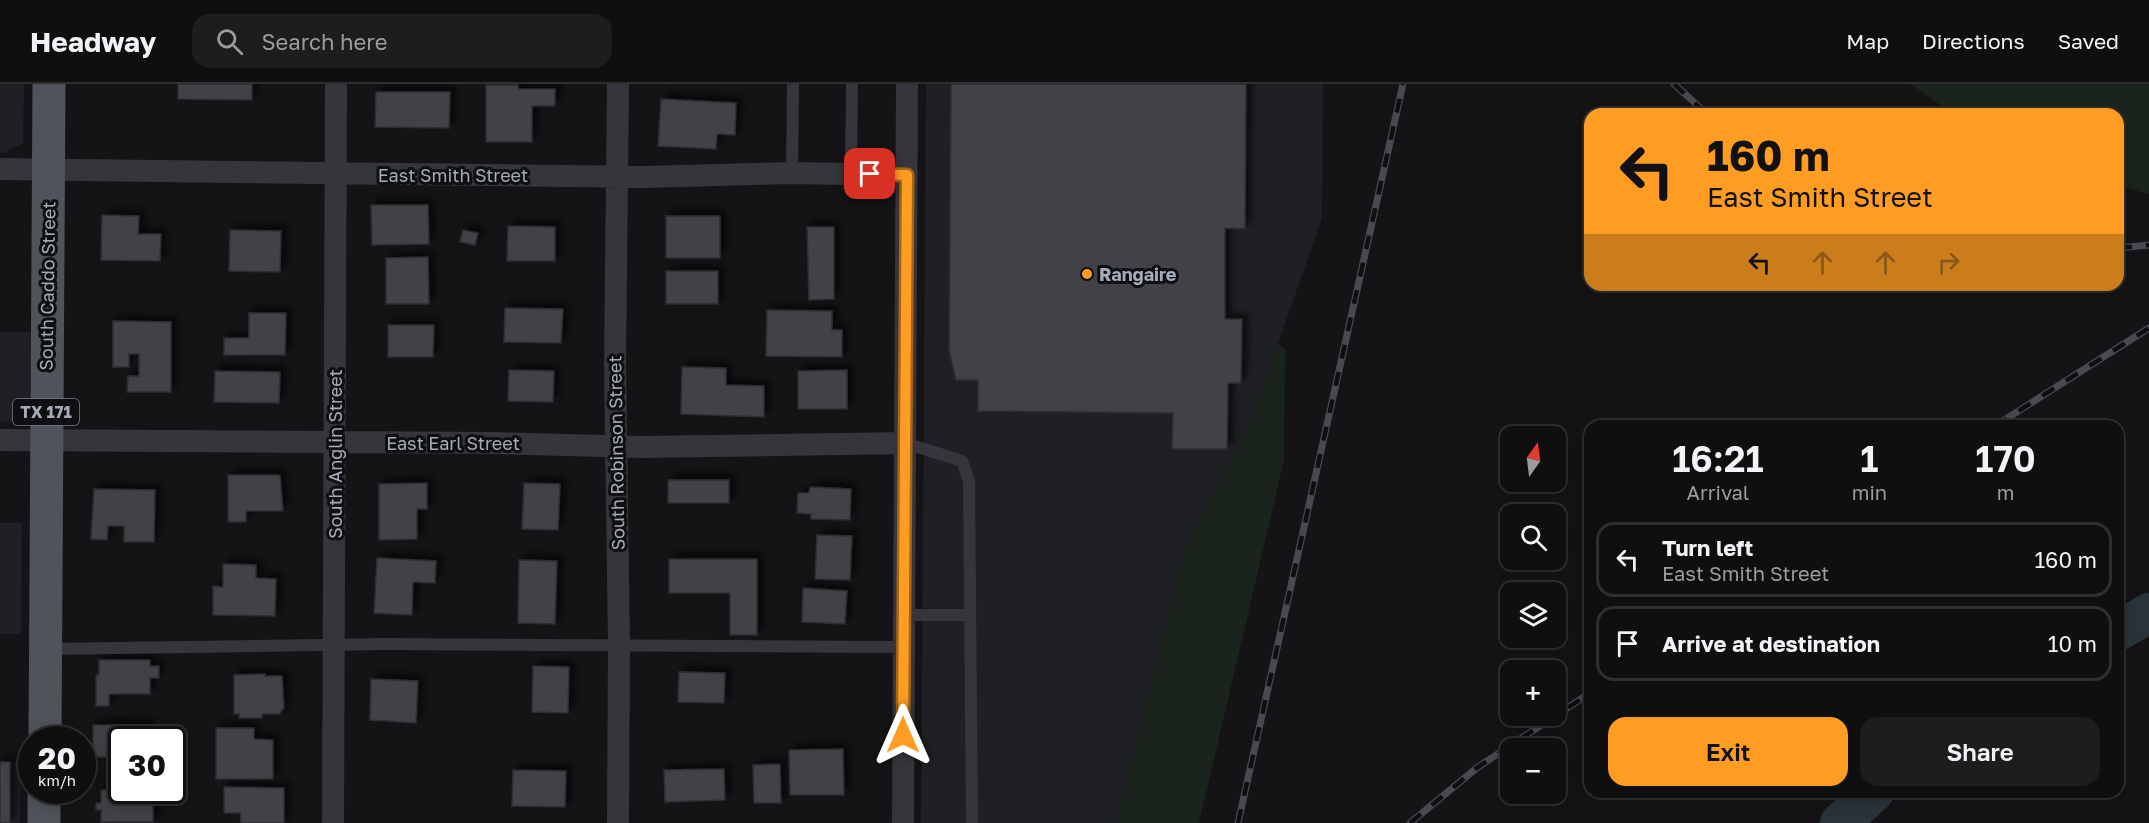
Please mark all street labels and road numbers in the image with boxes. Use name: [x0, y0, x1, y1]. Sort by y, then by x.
street label: East Smith Street: [378, 164, 528, 186]
street label: South Caddo Street: [35, 201, 59, 371]
street label: South Robinson Street: [603, 355, 629, 551]
street label: South Anglin Street: [324, 369, 346, 539]
road number: TX 171: [13, 399, 79, 425]
street label: East Earl Street: [386, 432, 520, 454]

